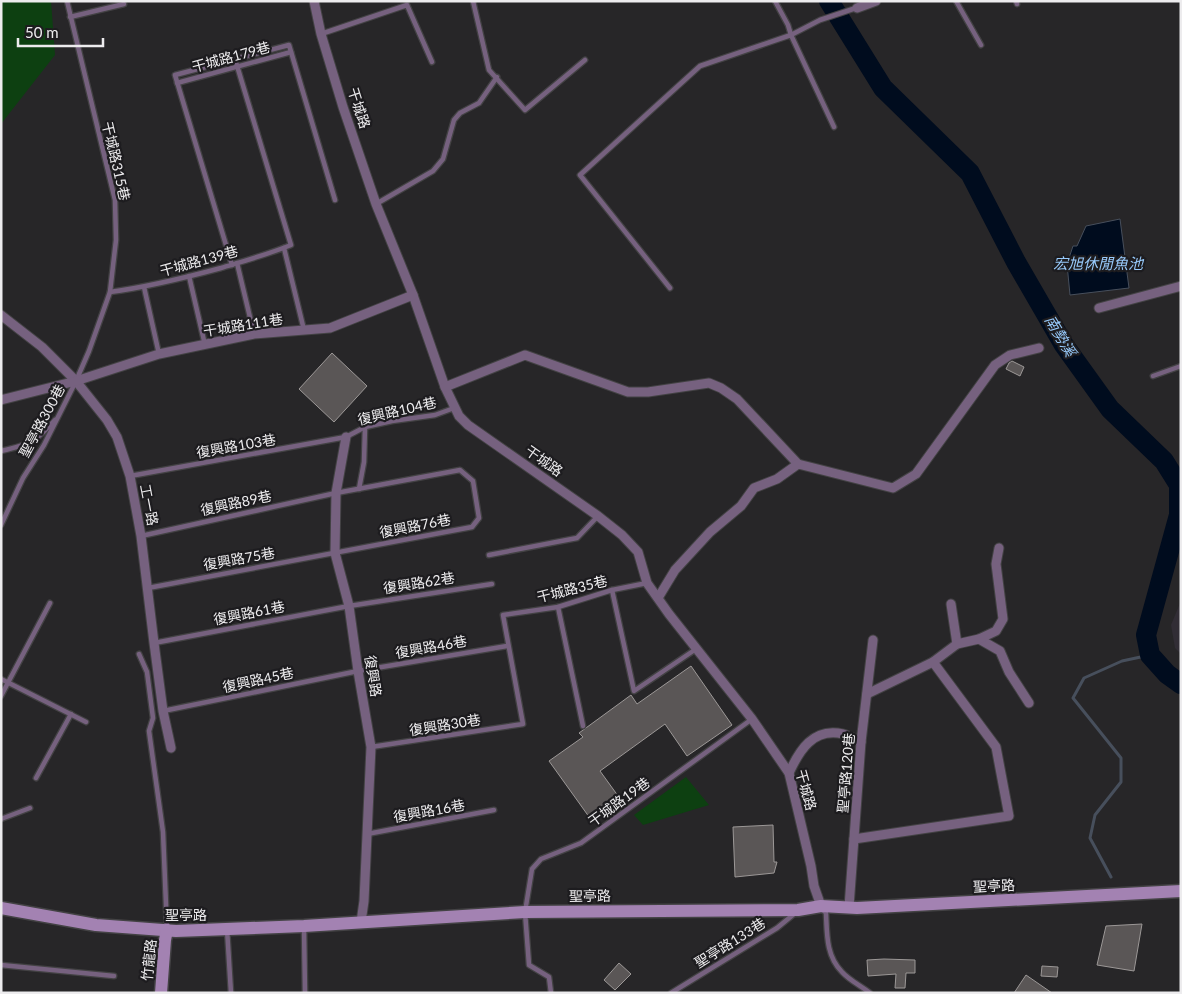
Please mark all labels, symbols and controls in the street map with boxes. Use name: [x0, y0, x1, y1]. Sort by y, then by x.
scale bar: [18, 15, 102, 47]
text: 50 m: [25, 23, 59, 41]
street label: 干城路179巷: [190, 38, 272, 75]
street label: 干城路: [345, 85, 374, 130]
street label: 干城路315巷: [99, 120, 134, 202]
street label: 干城路139巷: [158, 242, 240, 279]
water label: 宏旭休閒魚池: [1053, 254, 1145, 272]
street label: 干城路111巷: [202, 310, 284, 339]
water label: 南勢溪: [1042, 312, 1081, 361]
street label: 聖亭路300巷: [15, 381, 68, 460]
street label: 復興路104巷: [356, 393, 438, 428]
street label: 復興路103巷: [195, 430, 277, 461]
street label: 干城路: [522, 442, 566, 480]
street label: 工一路: [137, 483, 162, 527]
street label: 復興路89巷: [199, 487, 273, 518]
street label: 復興路76巷: [378, 510, 452, 541]
street label: 復興路75巷: [202, 544, 276, 573]
street label: 復興路62巷: [382, 568, 456, 597]
street label: 干城路35巷: [535, 572, 609, 606]
street label: 復興路61巷: [212, 597, 286, 628]
street label: 復興路46巷: [394, 632, 468, 661]
street label: 復興路: [362, 654, 385, 698]
street label: 復興路45巷: [221, 664, 295, 695]
street label: 復興路30巷: [408, 710, 482, 739]
street label: 聖亭路120巷: [834, 732, 857, 814]
street label: 干城路: [793, 767, 820, 812]
street label: 干城路19巷: [584, 773, 653, 830]
street label: 復興路16巷: [392, 796, 466, 825]
street label: 聖亭路: [973, 876, 1015, 895]
street label: 聖亭路: [569, 887, 611, 904]
street label: 聖亭路: [165, 906, 207, 923]
street label: 聖亭路133巷: [691, 914, 768, 971]
street label: 竹龍路: [138, 938, 159, 982]

